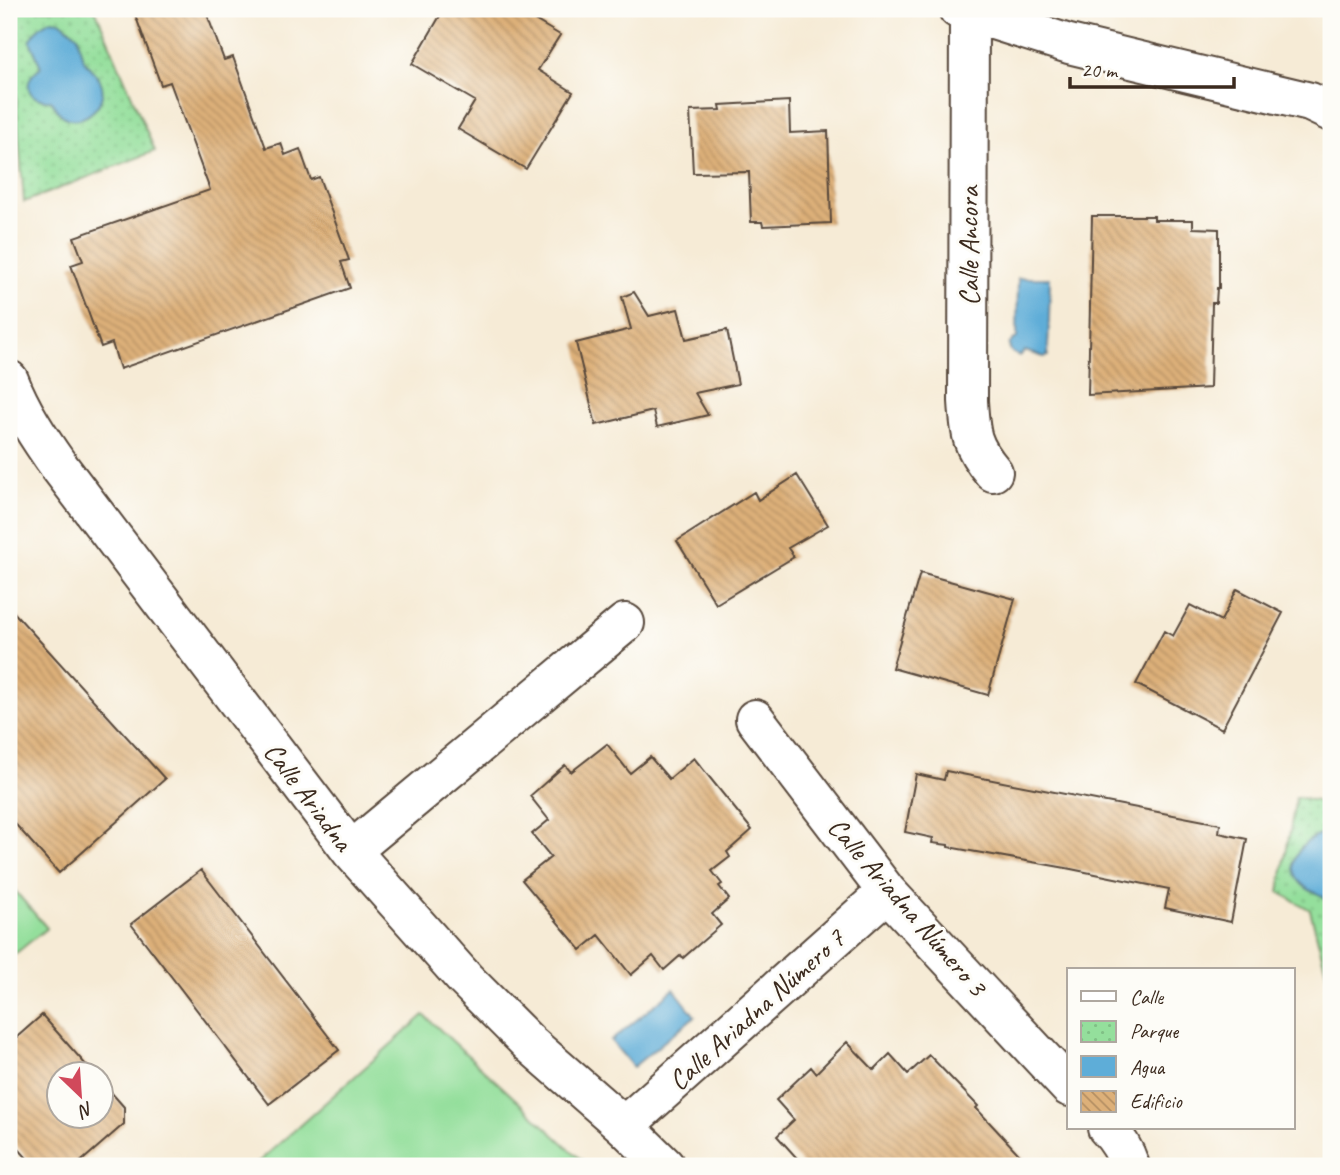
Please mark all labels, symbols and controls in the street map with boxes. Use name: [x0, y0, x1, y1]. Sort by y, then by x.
scale bar: [1070, 46, 1235, 90]
text: 20 m: [1081, 57, 1119, 83]
street label: Calle Ancora: [951, 184, 986, 306]
street label: Calle Ariadna: [256, 735, 362, 859]
street label: Calle Ariadna Número 3: [821, 810, 996, 1005]
street label: Calle Ariadna Número 7: [661, 920, 853, 1098]
legend: [1067, 968, 1294, 1130]
text: Calle: [1130, 984, 1164, 1010]
text: Parque: [1130, 1018, 1179, 1044]
text: Agua: [1130, 1054, 1166, 1080]
north arrow: [46, 1060, 116, 1130]
text: Edificio: [1130, 1088, 1183, 1114]
text: N: [73, 1096, 97, 1124]

